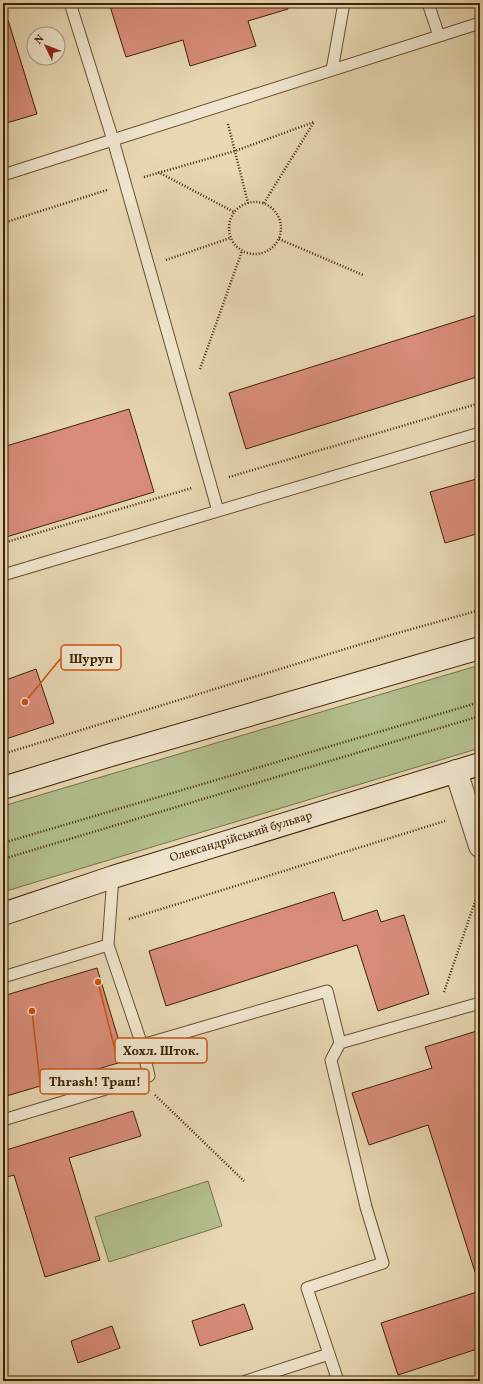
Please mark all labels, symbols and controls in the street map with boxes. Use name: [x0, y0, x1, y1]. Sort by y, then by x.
north arrow: [26, 26, 66, 66]
text: N: [32, 32, 48, 48]
callout: Шуруп: [61, 645, 121, 670]
text: Шуруп: [69, 651, 113, 669]
street label: Олександрійський бульвар: [168, 808, 314, 866]
callout: Хохл. Шток.: [115, 1038, 207, 1063]
text: Хохл. Шток.: [123, 1043, 199, 1061]
callout: Thrash! Траш!: [40, 1069, 149, 1094]
text: Thrash! Траш!: [49, 1074, 141, 1092]

